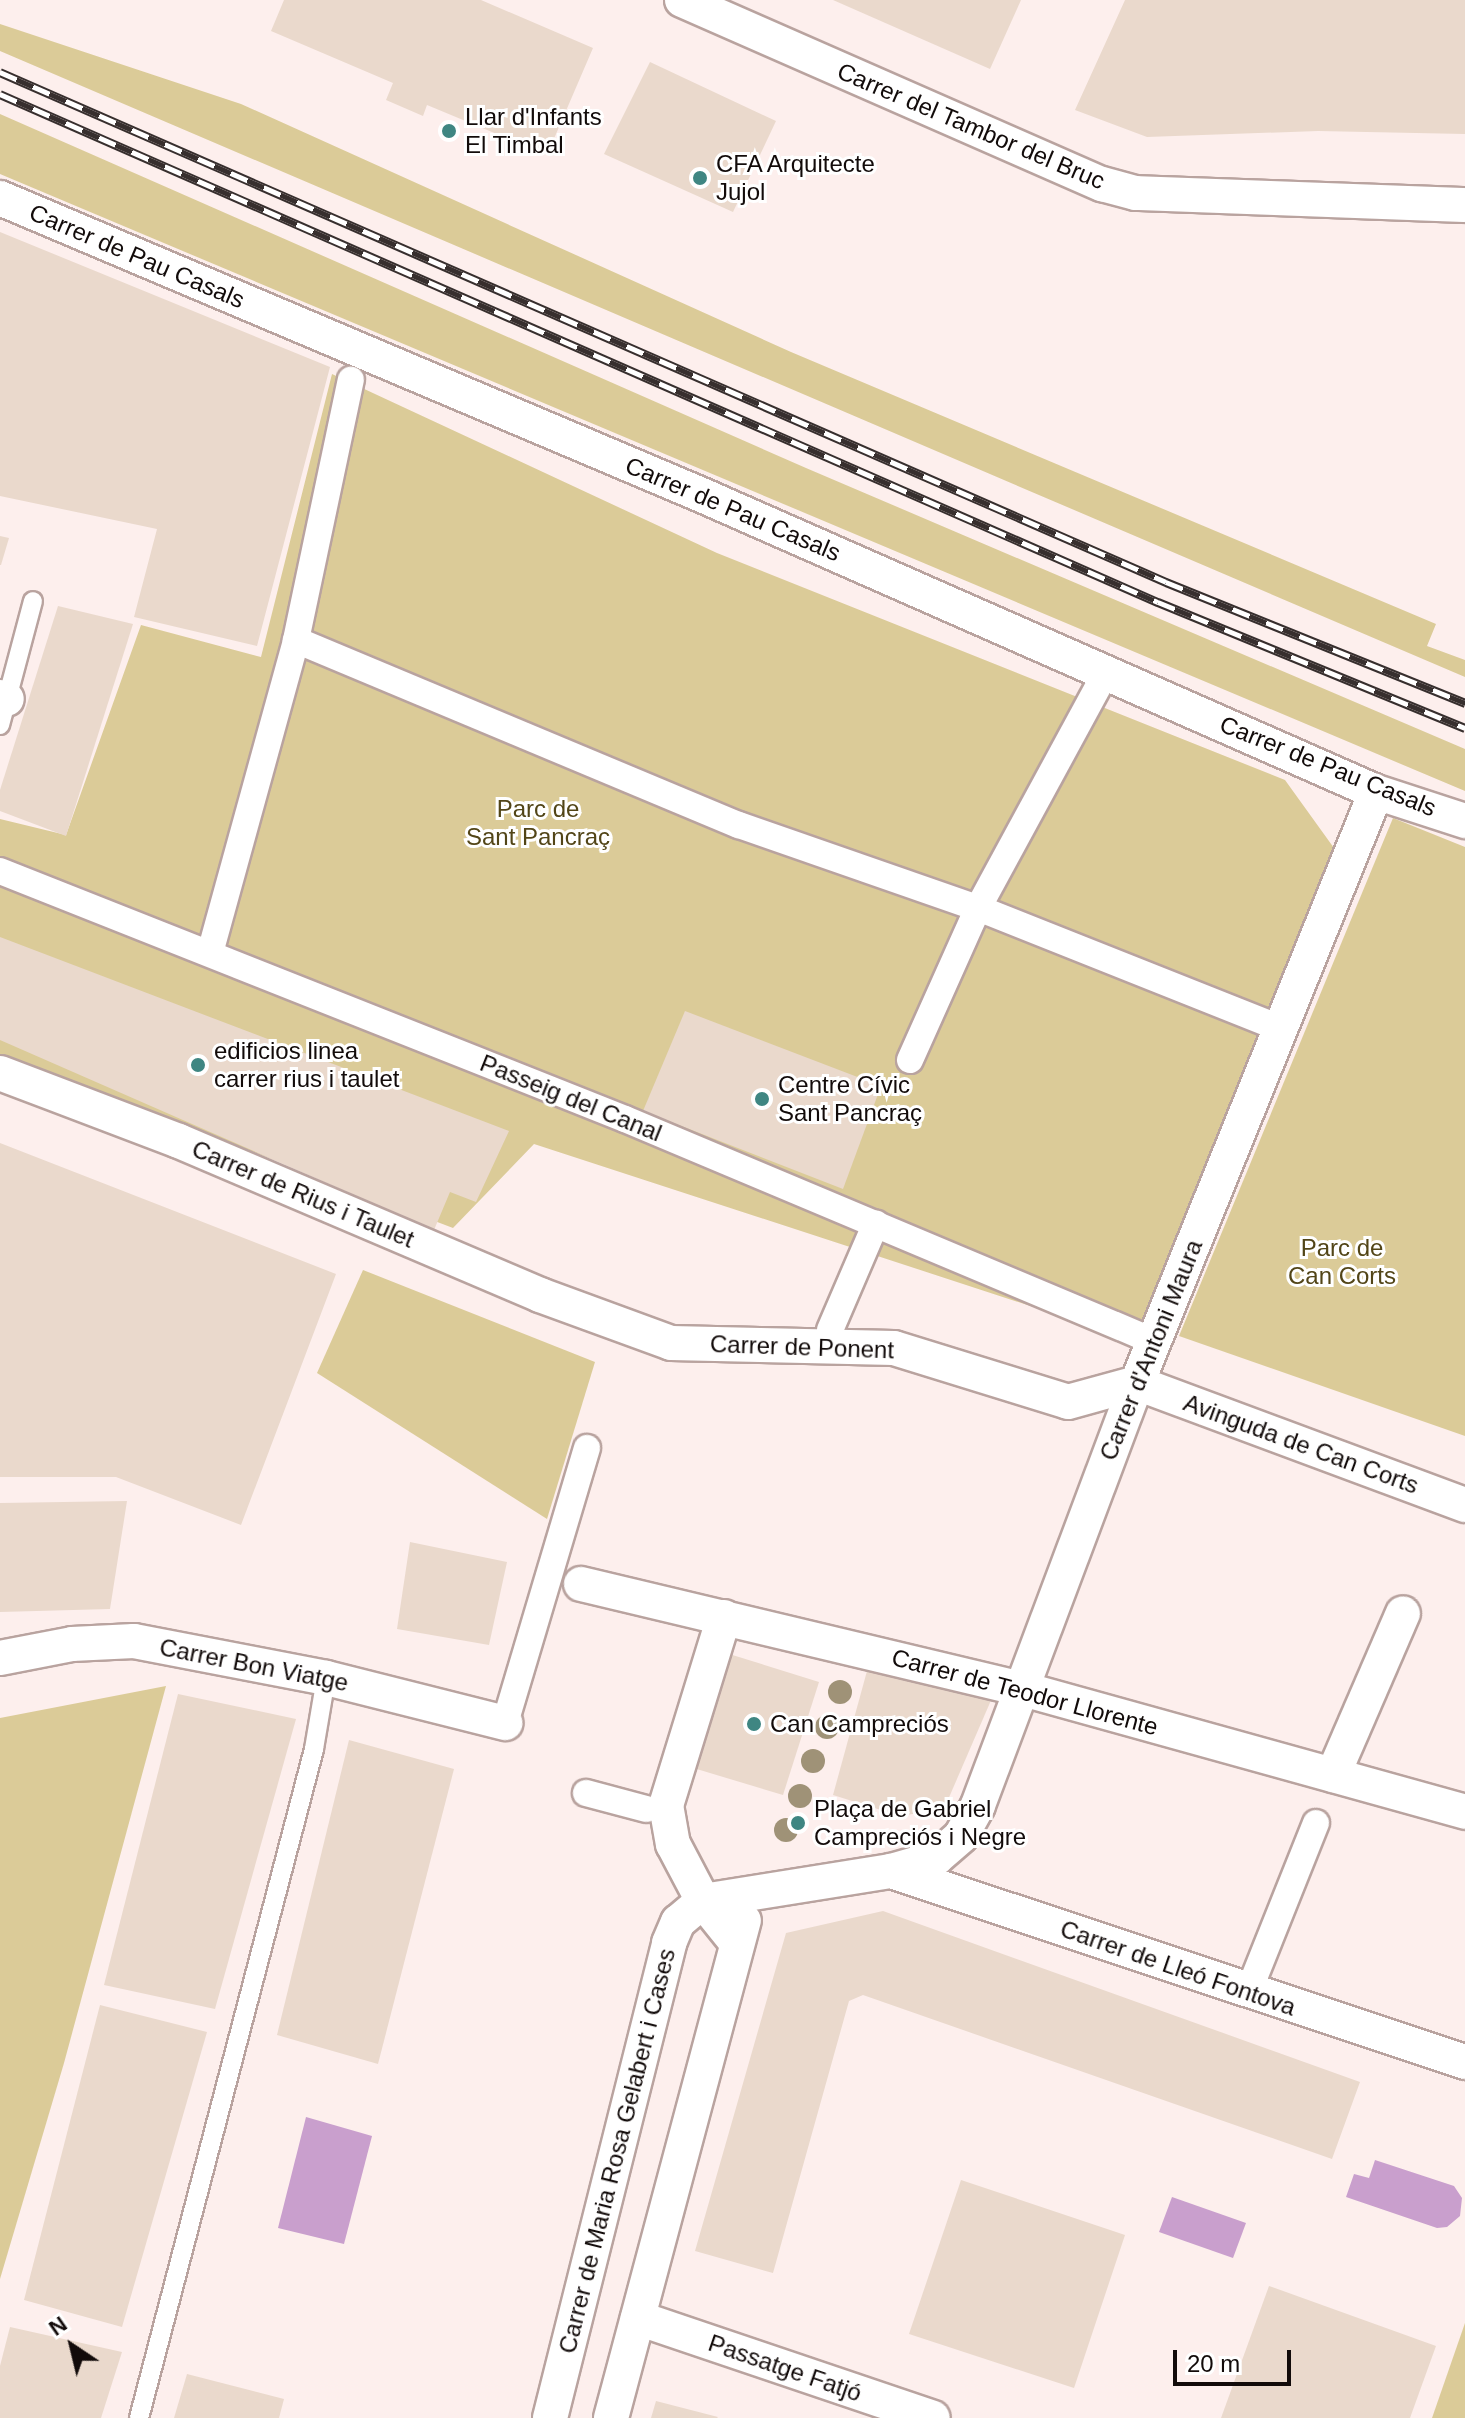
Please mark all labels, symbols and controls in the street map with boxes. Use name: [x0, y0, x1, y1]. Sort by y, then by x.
street label: Carrer del Tambor del Bruc: [833, 56, 1109, 196]
place label: Llar d'Infants El Timbal: [465, 103, 602, 159]
marker: Llar d'Infants El Timbal: [440, 122, 458, 140]
place label: CFA Arquitecte Jujol: [716, 150, 877, 206]
marker: CFA Arquitecte Jujol: [691, 169, 709, 187]
street label: Carrer de Pau Casals: [25, 198, 249, 314]
street label: Carrer de Pau Casals: [621, 451, 845, 567]
street label: Carrer de Pau Casals: [1216, 709, 1440, 823]
park label: Parc de Sant Pancraç: [466, 795, 610, 851]
place label: edificios linea carrer rius i taulet: [214, 1037, 399, 1093]
street label: Passeig del Canal: [476, 1048, 666, 1148]
marker: edificios linea carrer rius i taulet: [189, 1056, 207, 1074]
place label: Centre Cívic Sant Pancraç: [778, 1071, 922, 1127]
marker: Centre Cívic Sant Pancraç: [753, 1090, 771, 1108]
street label: Carrer de Rius i Taulet: [187, 1134, 419, 1254]
park label: Parc de Can Corts: [1288, 1234, 1396, 1290]
street label: Carrer d'Antoni Maura: [1094, 1236, 1208, 1464]
street label: Carrer de Ponent: [710, 1329, 894, 1365]
street label: Avinguda de Can Corts: [1180, 1388, 1422, 1500]
street label: Carrer Bon Viatge: [157, 1633, 351, 1697]
street label: Carrer de Teodor Llorente: [889, 1643, 1161, 1741]
place label: Can Campreciós: [770, 1710, 949, 1738]
marker: Can Campreciós: [745, 1715, 763, 1733]
place label: Plaça de Gabriel Campreciós i Negre: [814, 1795, 1026, 1851]
marker: Plaça de Gabriel Campreciós i Negre: [789, 1814, 807, 1832]
street label: Carrer de Lleó Fontova: [1057, 1914, 1299, 2022]
street label: Carrer de Maria Rosa Gelabert i Cases: [553, 1946, 681, 2356]
north arrow: [32, 2306, 112, 2386]
text: N: [44, 2311, 72, 2341]
street label: Passatge Fatjó: [705, 2328, 865, 2408]
scale bar: [1177, 2334, 1295, 2384]
text: 20 m: [1187, 2350, 1240, 2377]

